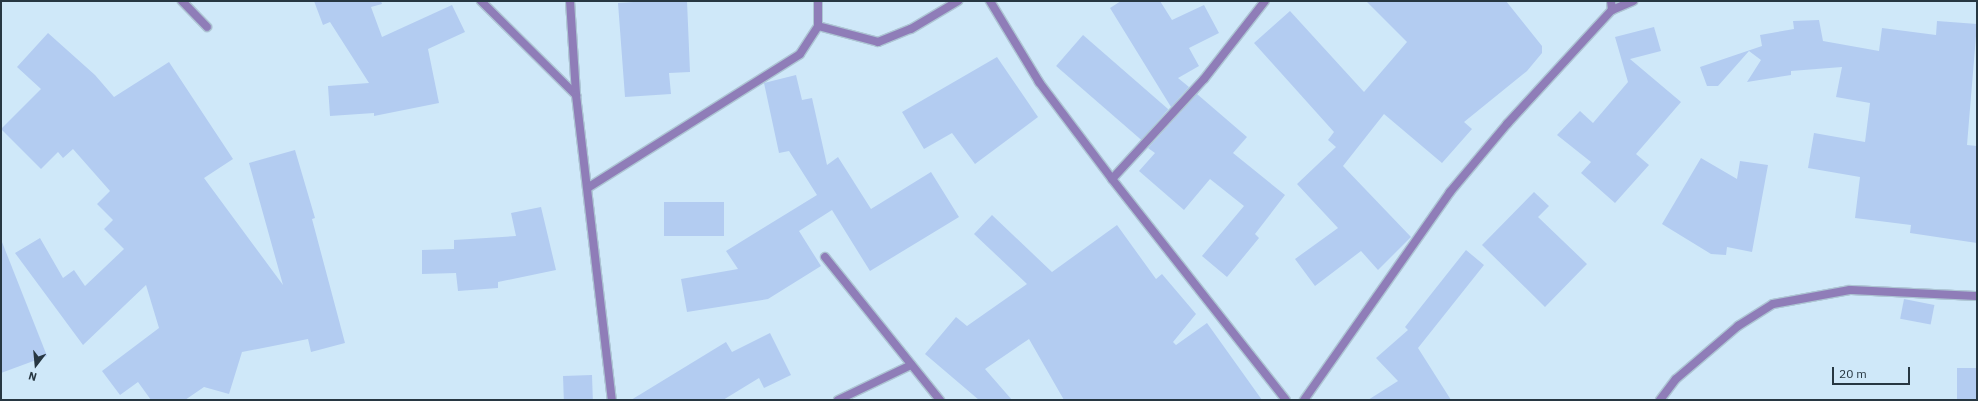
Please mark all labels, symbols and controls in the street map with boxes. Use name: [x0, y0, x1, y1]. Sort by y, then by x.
north arrow: [16, 345, 56, 385]
scale bar: [1834, 359, 1912, 385]
text: 20 m: [1839, 366, 1867, 381]
text: N: [27, 369, 38, 384]

